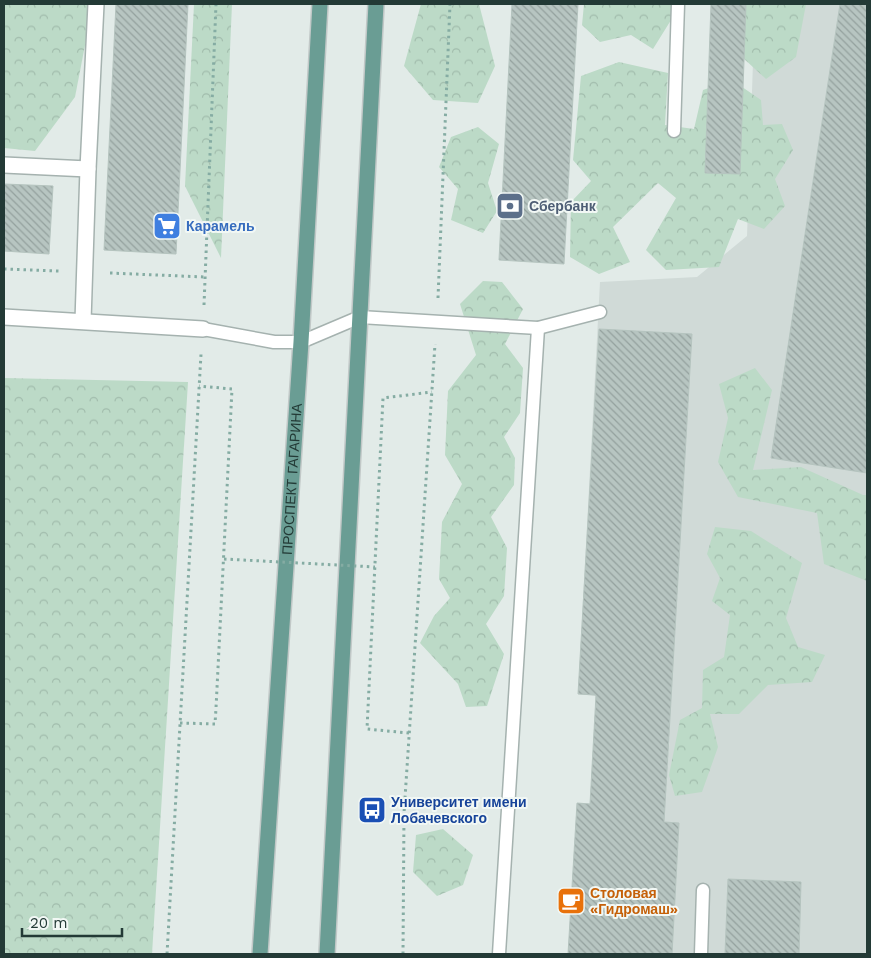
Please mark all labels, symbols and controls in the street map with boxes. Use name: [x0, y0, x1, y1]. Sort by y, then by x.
bank icon: Сбербанк: [495, 191, 525, 221]
place label: Сбербанк: [529, 198, 597, 214]
supermarket icon: Карамель: [152, 211, 182, 241]
place label: Карамель: [186, 218, 255, 234]
street label: ПРОСПЕКТ ГАГАРИНА: [279, 402, 305, 555]
place label: Университет имени Лобачевского: [391, 794, 527, 826]
bus stop icon: Университет имени Лобачевского: [357, 795, 387, 825]
place label: Столовая «Гидромаш»: [590, 885, 678, 917]
cafe icon: Столовая «Гидромаш»: [556, 886, 586, 916]
scale bar: [22, 906, 122, 938]
text: 20 m: [30, 914, 68, 932]

